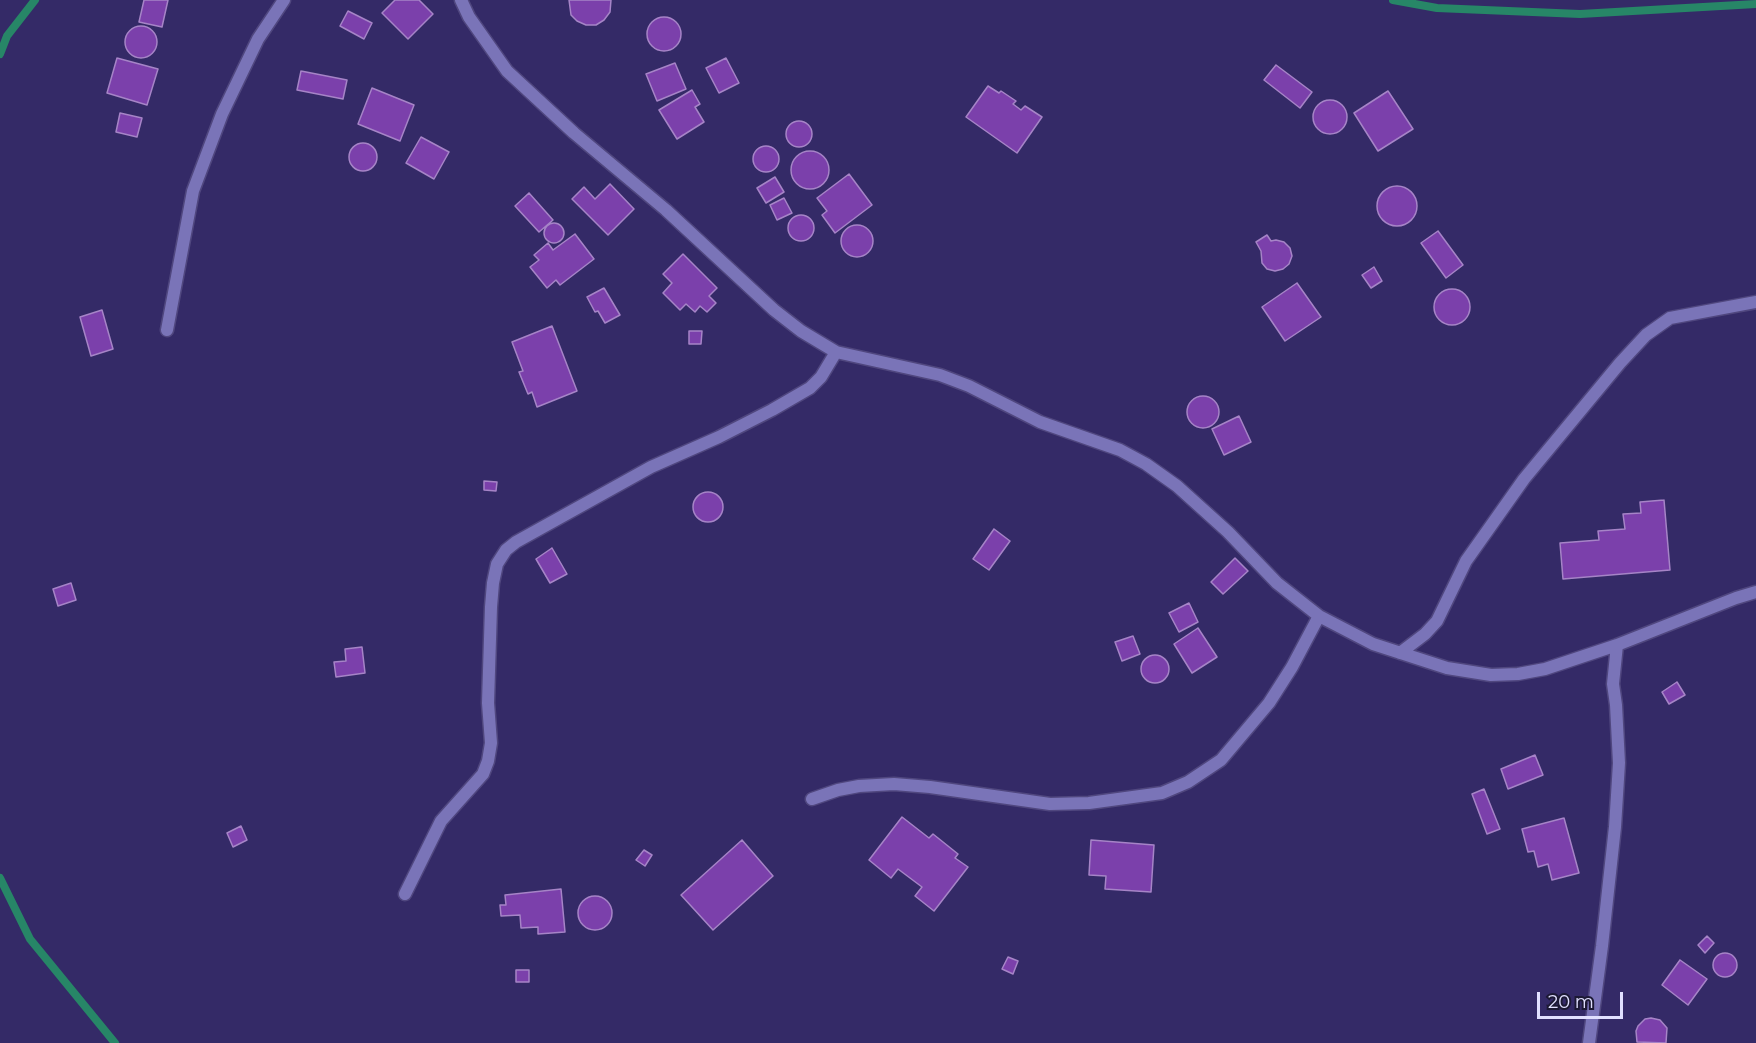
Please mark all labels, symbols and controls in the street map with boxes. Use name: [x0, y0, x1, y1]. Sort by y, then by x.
scale bar: [1540, 980, 1626, 1018]
text: 20 m: [1548, 991, 1594, 1013]

